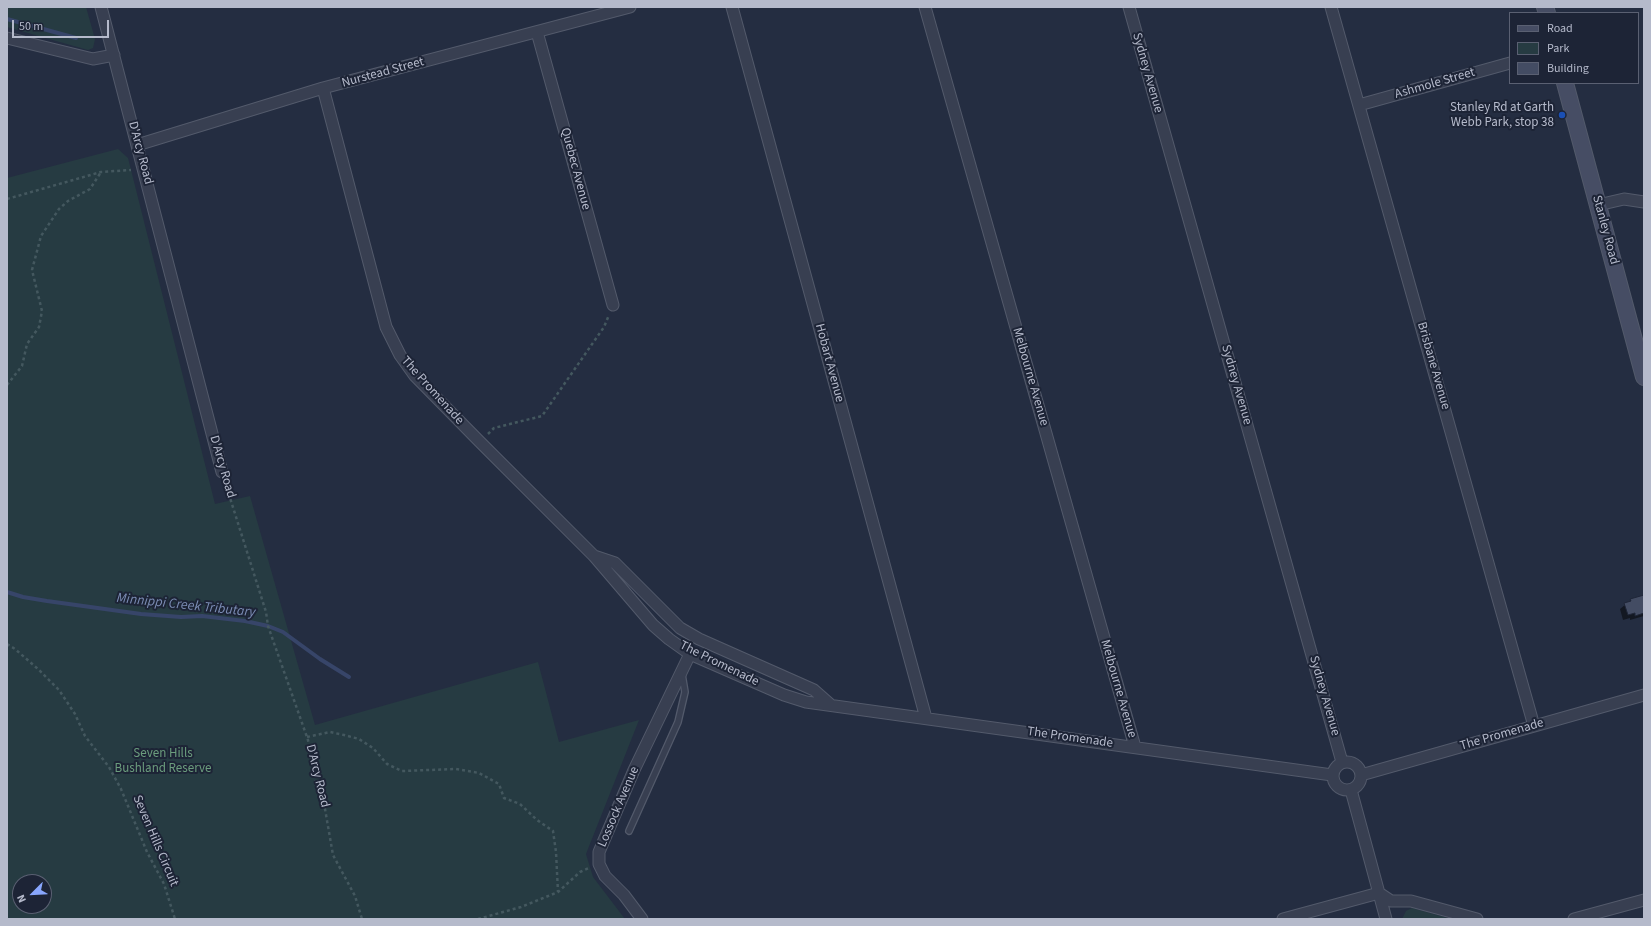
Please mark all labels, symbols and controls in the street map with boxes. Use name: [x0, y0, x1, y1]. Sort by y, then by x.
scale bar: [14, 12, 111, 38]
legend: [1509, 12, 1639, 84]
text: 50 m: [19, 18, 43, 35]
text: Road: [1547, 20, 1573, 37]
street label: Sydney Avenue: [1128, 31, 1166, 115]
text: Park: [1547, 40, 1569, 57]
street label: Nurstead Street: [340, 55, 426, 91]
text: Building: [1547, 60, 1589, 77]
street label: Ashmole Street: [1393, 65, 1477, 103]
place label: Stanley Rd at Garth Webb Park, stop 38: [1450, 100, 1554, 131]
marker: Stanley Rd at Garth Webb Park, stop 38: [1557, 110, 1567, 120]
street label: D'Arcy Road: [124, 120, 156, 186]
street label: Quebec Avenue: [557, 126, 593, 212]
street label: Stanley Road: [1588, 194, 1622, 266]
street label: Brisbane Avenue: [1413, 320, 1453, 412]
street label: Hobart Avenue: [811, 322, 847, 404]
street label: Melbourne Avenue: [1009, 326, 1051, 428]
street label: Sydney Avenue: [1217, 343, 1255, 427]
street label: The Promenade: [397, 354, 467, 428]
street label: D'Arcy Road: [206, 434, 238, 500]
water label: Minnippi Creek Tributary: [116, 590, 256, 622]
street label: The Promenade: [677, 638, 761, 690]
street label: Melbourne Avenue: [1097, 638, 1139, 740]
street label: Sydney Avenue: [1305, 654, 1343, 738]
street label: The Promenade: [1458, 716, 1546, 754]
street label: The Promenade: [1026, 724, 1114, 752]
street label: D'Arcy Road: [302, 743, 332, 809]
park label: Seven Hills Bushland Reserve: [115, 746, 211, 777]
street label: Lossock Avenue: [595, 764, 643, 850]
street label: Seven Hills Circuit: [129, 793, 181, 889]
north arrow: [12, 874, 52, 914]
text: N: [13, 892, 30, 905]

